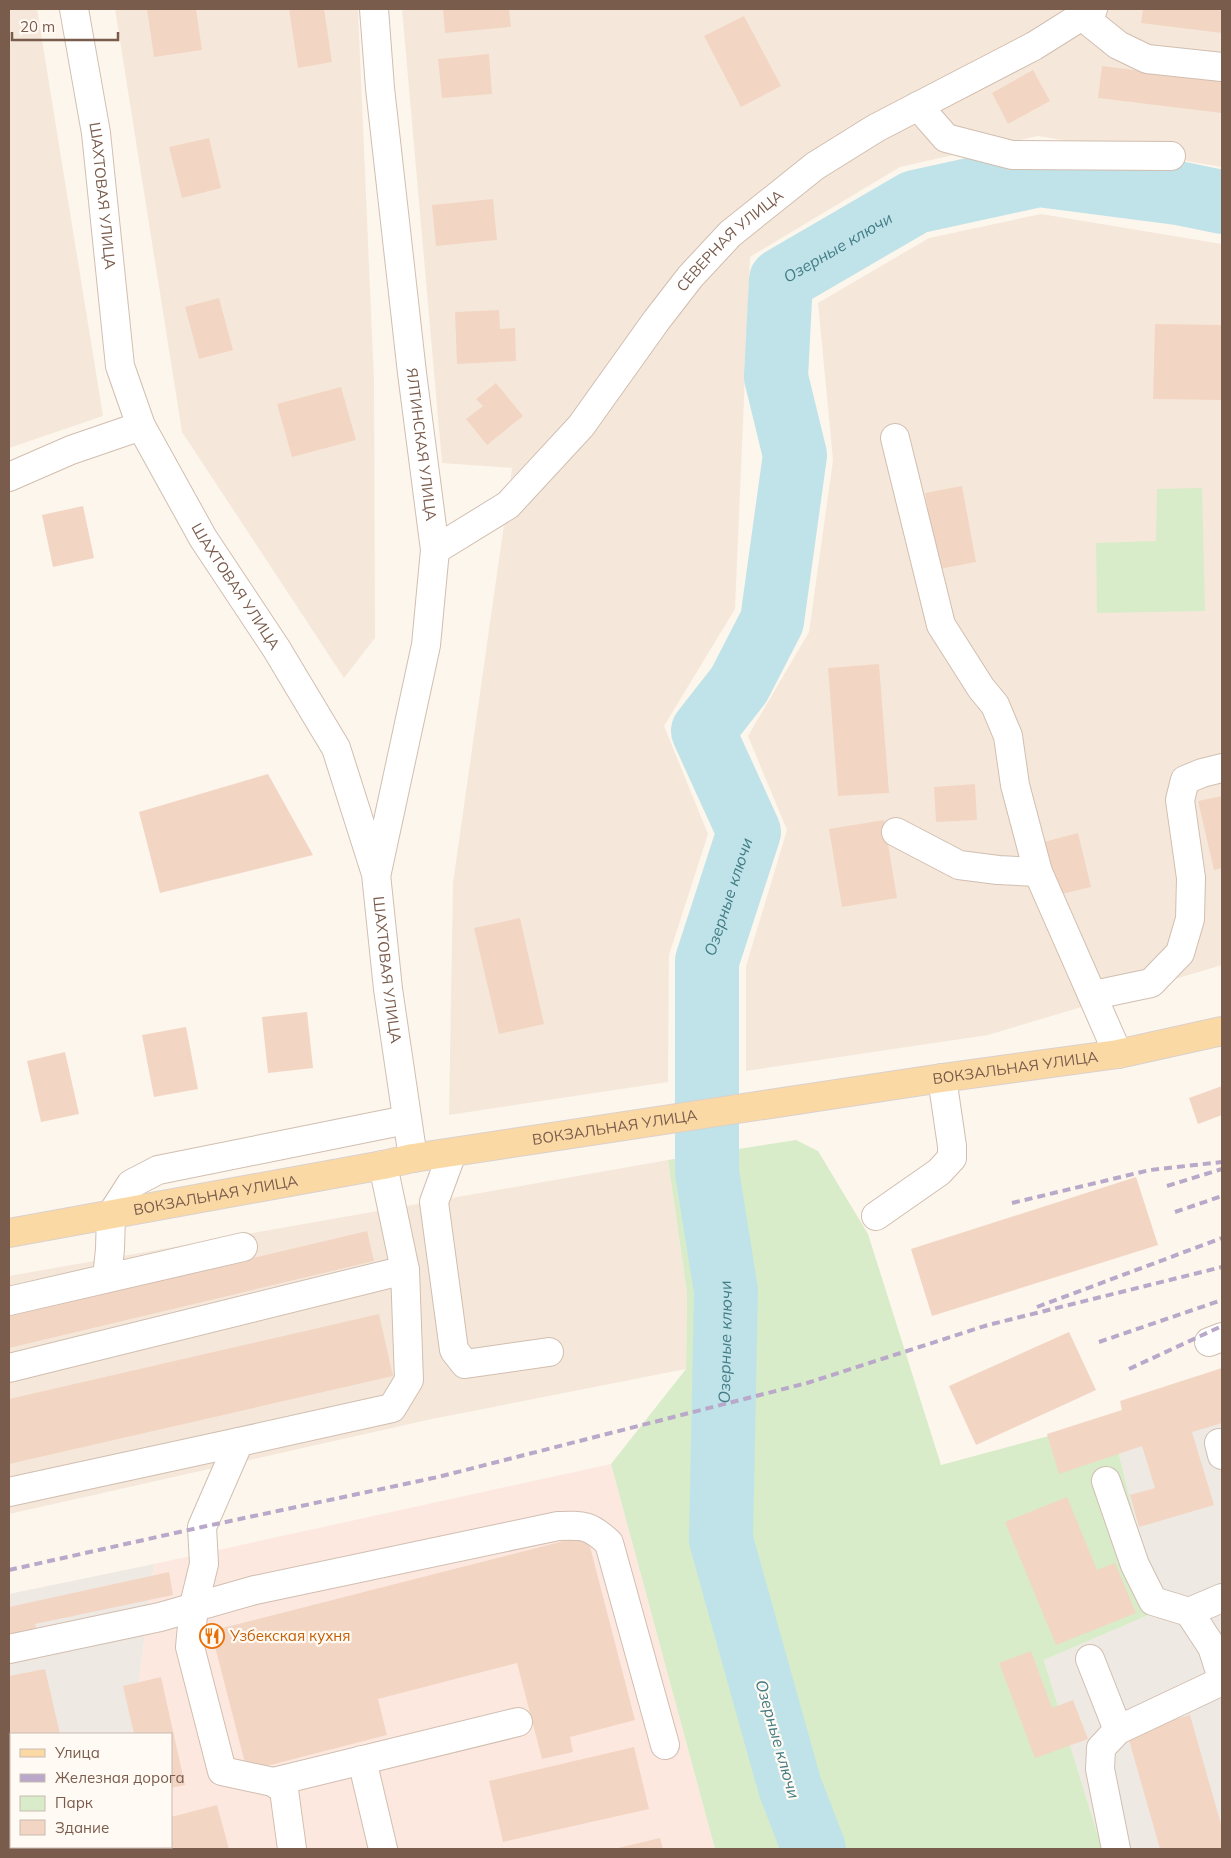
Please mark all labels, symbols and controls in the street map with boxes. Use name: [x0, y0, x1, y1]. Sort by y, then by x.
scale bar: [12, 10, 119, 42]
text: 20 m: [20, 17, 55, 36]
street label: ШАХТОВАЯ УЛИЦА: [85, 121, 120, 270]
street label: СЕВЕРНАЯ УЛИЦА: [672, 185, 787, 295]
water label: Озерные ключи: [779, 208, 896, 287]
street label: ЯЛТИНСКАЯ УЛИЦА: [402, 367, 441, 522]
street label: ШАХТОВАЯ УЛИЦА: [188, 519, 284, 653]
water label: Озерные ключи: [699, 835, 756, 958]
street label: ШАХТОВАЯ УЛИЦА: [369, 895, 406, 1044]
street label: ВОКЗАЛЬНАЯ УЛИЦА: [931, 1047, 1099, 1088]
street label: ВОКЗАЛЬНАЯ УЛИЦА: [531, 1105, 699, 1149]
street label: ВОКЗАЛЬНАЯ УЛИЦА: [132, 1171, 299, 1219]
water label: Озерные ключи: [714, 1279, 736, 1404]
restaurant icon: Узбекская кухня: [199, 1623, 225, 1649]
place label: Узбекская кухня: [229, 1626, 351, 1645]
water label: Озерные ключи: [751, 1677, 805, 1801]
legend: [10, 1733, 172, 1848]
text: Улица: [54, 1743, 100, 1762]
text: Железная дорога: [55, 1768, 185, 1787]
text: Парк: [55, 1793, 94, 1812]
text: Здание: [55, 1818, 109, 1837]

